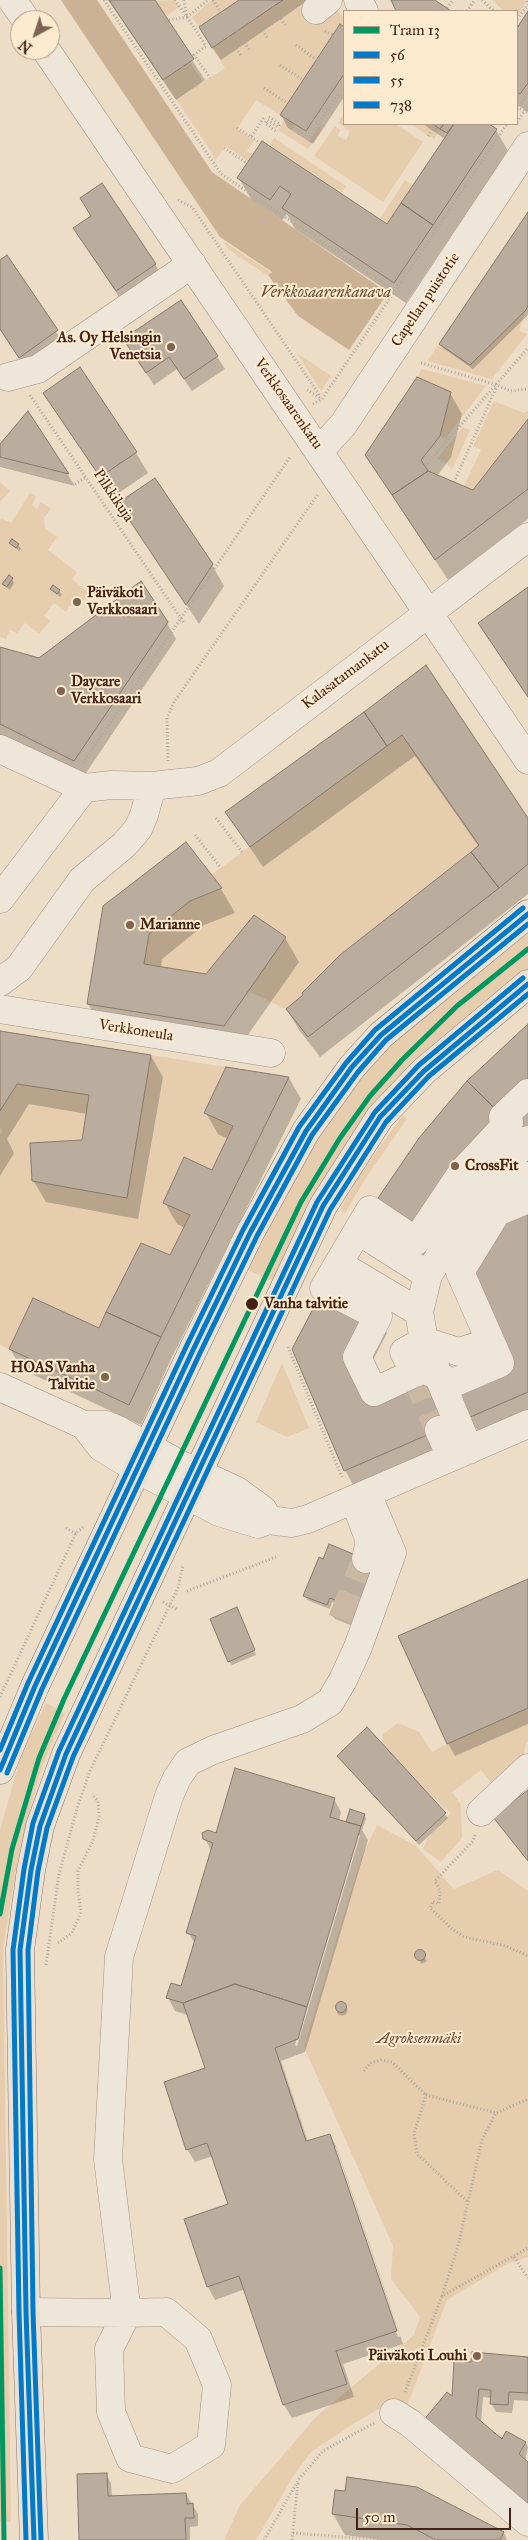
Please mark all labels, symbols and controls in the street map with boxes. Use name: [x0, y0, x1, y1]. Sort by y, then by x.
north arrow: [10, 10, 60, 60]
legend: [343, 10, 518, 125]
text: Tram 13: [390, 21, 440, 39]
text: N: [16, 36, 36, 56]
text: 56: [390, 46, 405, 64]
text: 55: [390, 71, 404, 89]
text: 738: [390, 96, 412, 114]
street label: Capellan puistotie: [388, 249, 464, 351]
water label: Verkkosaarenkanava: [261, 283, 391, 303]
place label: As. Oy Helsingin Venetsia: [57, 329, 161, 364]
marker: As. Oy Helsingin Venetsia: [165, 341, 177, 353]
street label: Verkkosaarenkatu: [250, 355, 326, 453]
street label: Pilkkikuja: [89, 466, 137, 526]
place label: Päiväkoti Verkkosaari: [87, 584, 157, 619]
marker: Päiväkoti Verkkosaari: [71, 596, 83, 608]
street label: Kalasatamankatu: [299, 636, 393, 714]
place label: Daycare Verkkosaari: [71, 673, 141, 708]
marker: Daycare Verkkosaari: [55, 685, 67, 697]
place label: Marianne: [140, 916, 200, 934]
marker: Marianne: [124, 919, 136, 931]
street label: Verkkoneula: [97, 1016, 175, 1046]
place label: CrossFit: [465, 1157, 518, 1175]
marker: CrossFit: [449, 1160, 461, 1172]
place label: Vanha talvitie: [264, 1295, 348, 1313]
marker: Vanha talvitie: [244, 1296, 260, 1312]
place label: HOAS Vanha Talvitie: [11, 1359, 95, 1394]
marker: HOAS Vanha Talvitie: [99, 1371, 111, 1383]
park label: Agroksenmäki: [377, 2030, 461, 2048]
place label: Päiväkoti Louhi: [368, 2347, 467, 2365]
marker: Päiväkoti Louhi: [471, 2350, 483, 2362]
scale bar: [358, 2498, 513, 2530]
text: 50 m: [364, 2508, 396, 2526]

